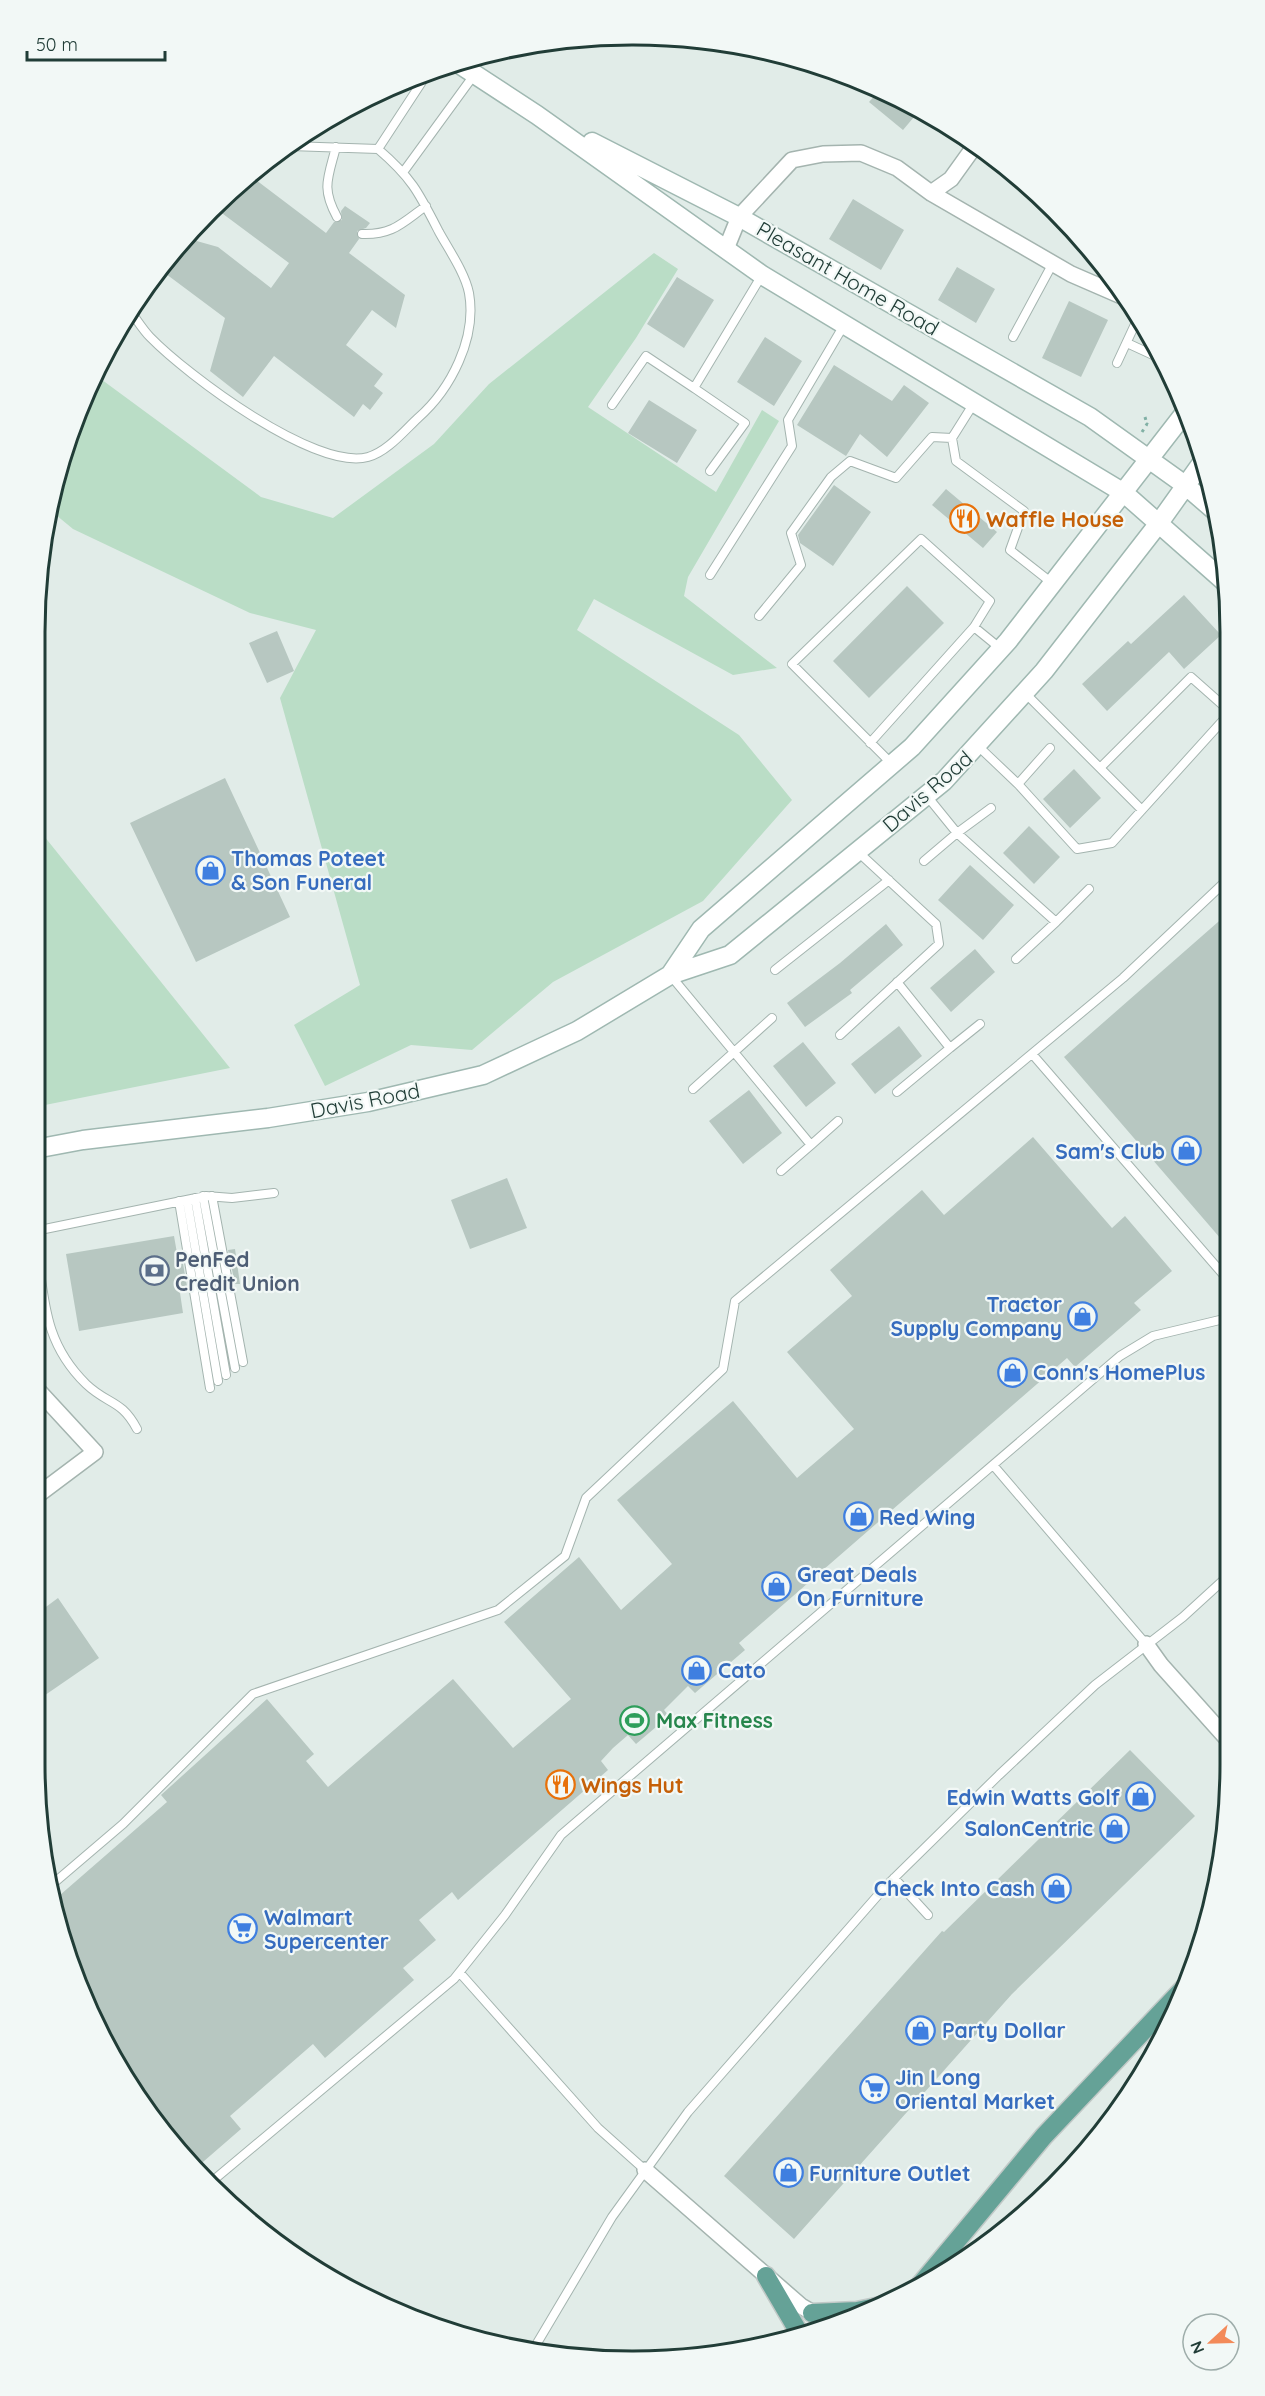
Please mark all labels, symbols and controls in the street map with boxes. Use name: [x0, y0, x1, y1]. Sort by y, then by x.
scale bar: [27, 24, 165, 62]
text: 50 m: [36, 33, 78, 56]
street label: Pleasant Home Road: [752, 215, 944, 341]
restaurant icon: Waffle House: [949, 503, 981, 535]
place label: Waffle House: [986, 506, 1124, 532]
street label: Davis Road: [877, 745, 977, 837]
place label: Thomas Poteet & Son Funeral: [231, 845, 386, 895]
shop icon: Thomas Poteet & Son Funeral: [194, 854, 226, 886]
street label: Davis Road: [308, 1077, 422, 1123]
shop icon: Sam's Club: [1170, 1135, 1202, 1167]
place label: Sam's Club: [1055, 1138, 1165, 1164]
place label: PenFed Credit Union: [175, 1246, 300, 1296]
bank icon: PenFed Credit Union: [138, 1255, 170, 1287]
place label: Tractor Supply Company: [890, 1291, 1062, 1341]
shop icon: Tractor Supply Company: [1067, 1300, 1099, 1332]
shop icon: Conn's HomePlus: [996, 1356, 1028, 1388]
place label: Conn's HomePlus: [1033, 1359, 1205, 1385]
shop icon: Red Wing: [842, 1501, 874, 1533]
place label: Red Wing: [879, 1504, 975, 1530]
place label: Great Deals On Furniture: [797, 1561, 924, 1611]
shop icon: Great Deals On Furniture: [760, 1570, 792, 1602]
shop icon: Cato: [681, 1654, 713, 1686]
place label: Cato: [718, 1657, 766, 1683]
sports icon: Max Fitness: [619, 1704, 651, 1736]
place label: Max Fitness: [656, 1707, 773, 1733]
restaurant icon: Wings Hut: [544, 1769, 576, 1801]
place label: Wings Hut: [581, 1772, 683, 1798]
shop icon: Edwin Watts Golf: [1125, 1781, 1157, 1813]
place label: Edwin Watts Golf: [946, 1784, 1121, 1810]
shop icon: SalonCentric: [1098, 1812, 1130, 1844]
place label: SalonCentric: [965, 1815, 1093, 1841]
shop icon: Check Into Cash: [1040, 1872, 1072, 1904]
place label: Check Into Cash: [874, 1875, 1035, 1901]
place label: Walmart Supercenter: [264, 1904, 389, 1954]
supermarket icon: Walmart Supercenter: [227, 1913, 259, 1945]
shop icon: Party Dollar: [905, 2014, 937, 2046]
place label: Party Dollar: [942, 2017, 1066, 2043]
place label: Jin Long Oriental Market: [895, 2064, 1055, 2114]
supermarket icon: Jin Long Oriental Market: [858, 2073, 890, 2105]
shop icon: Furniture Outlet: [772, 2157, 804, 2189]
place label: Furniture Outlet: [809, 2160, 971, 2186]
north arrow: [1181, 2312, 1241, 2372]
text: N: [1186, 2338, 1209, 2357]

